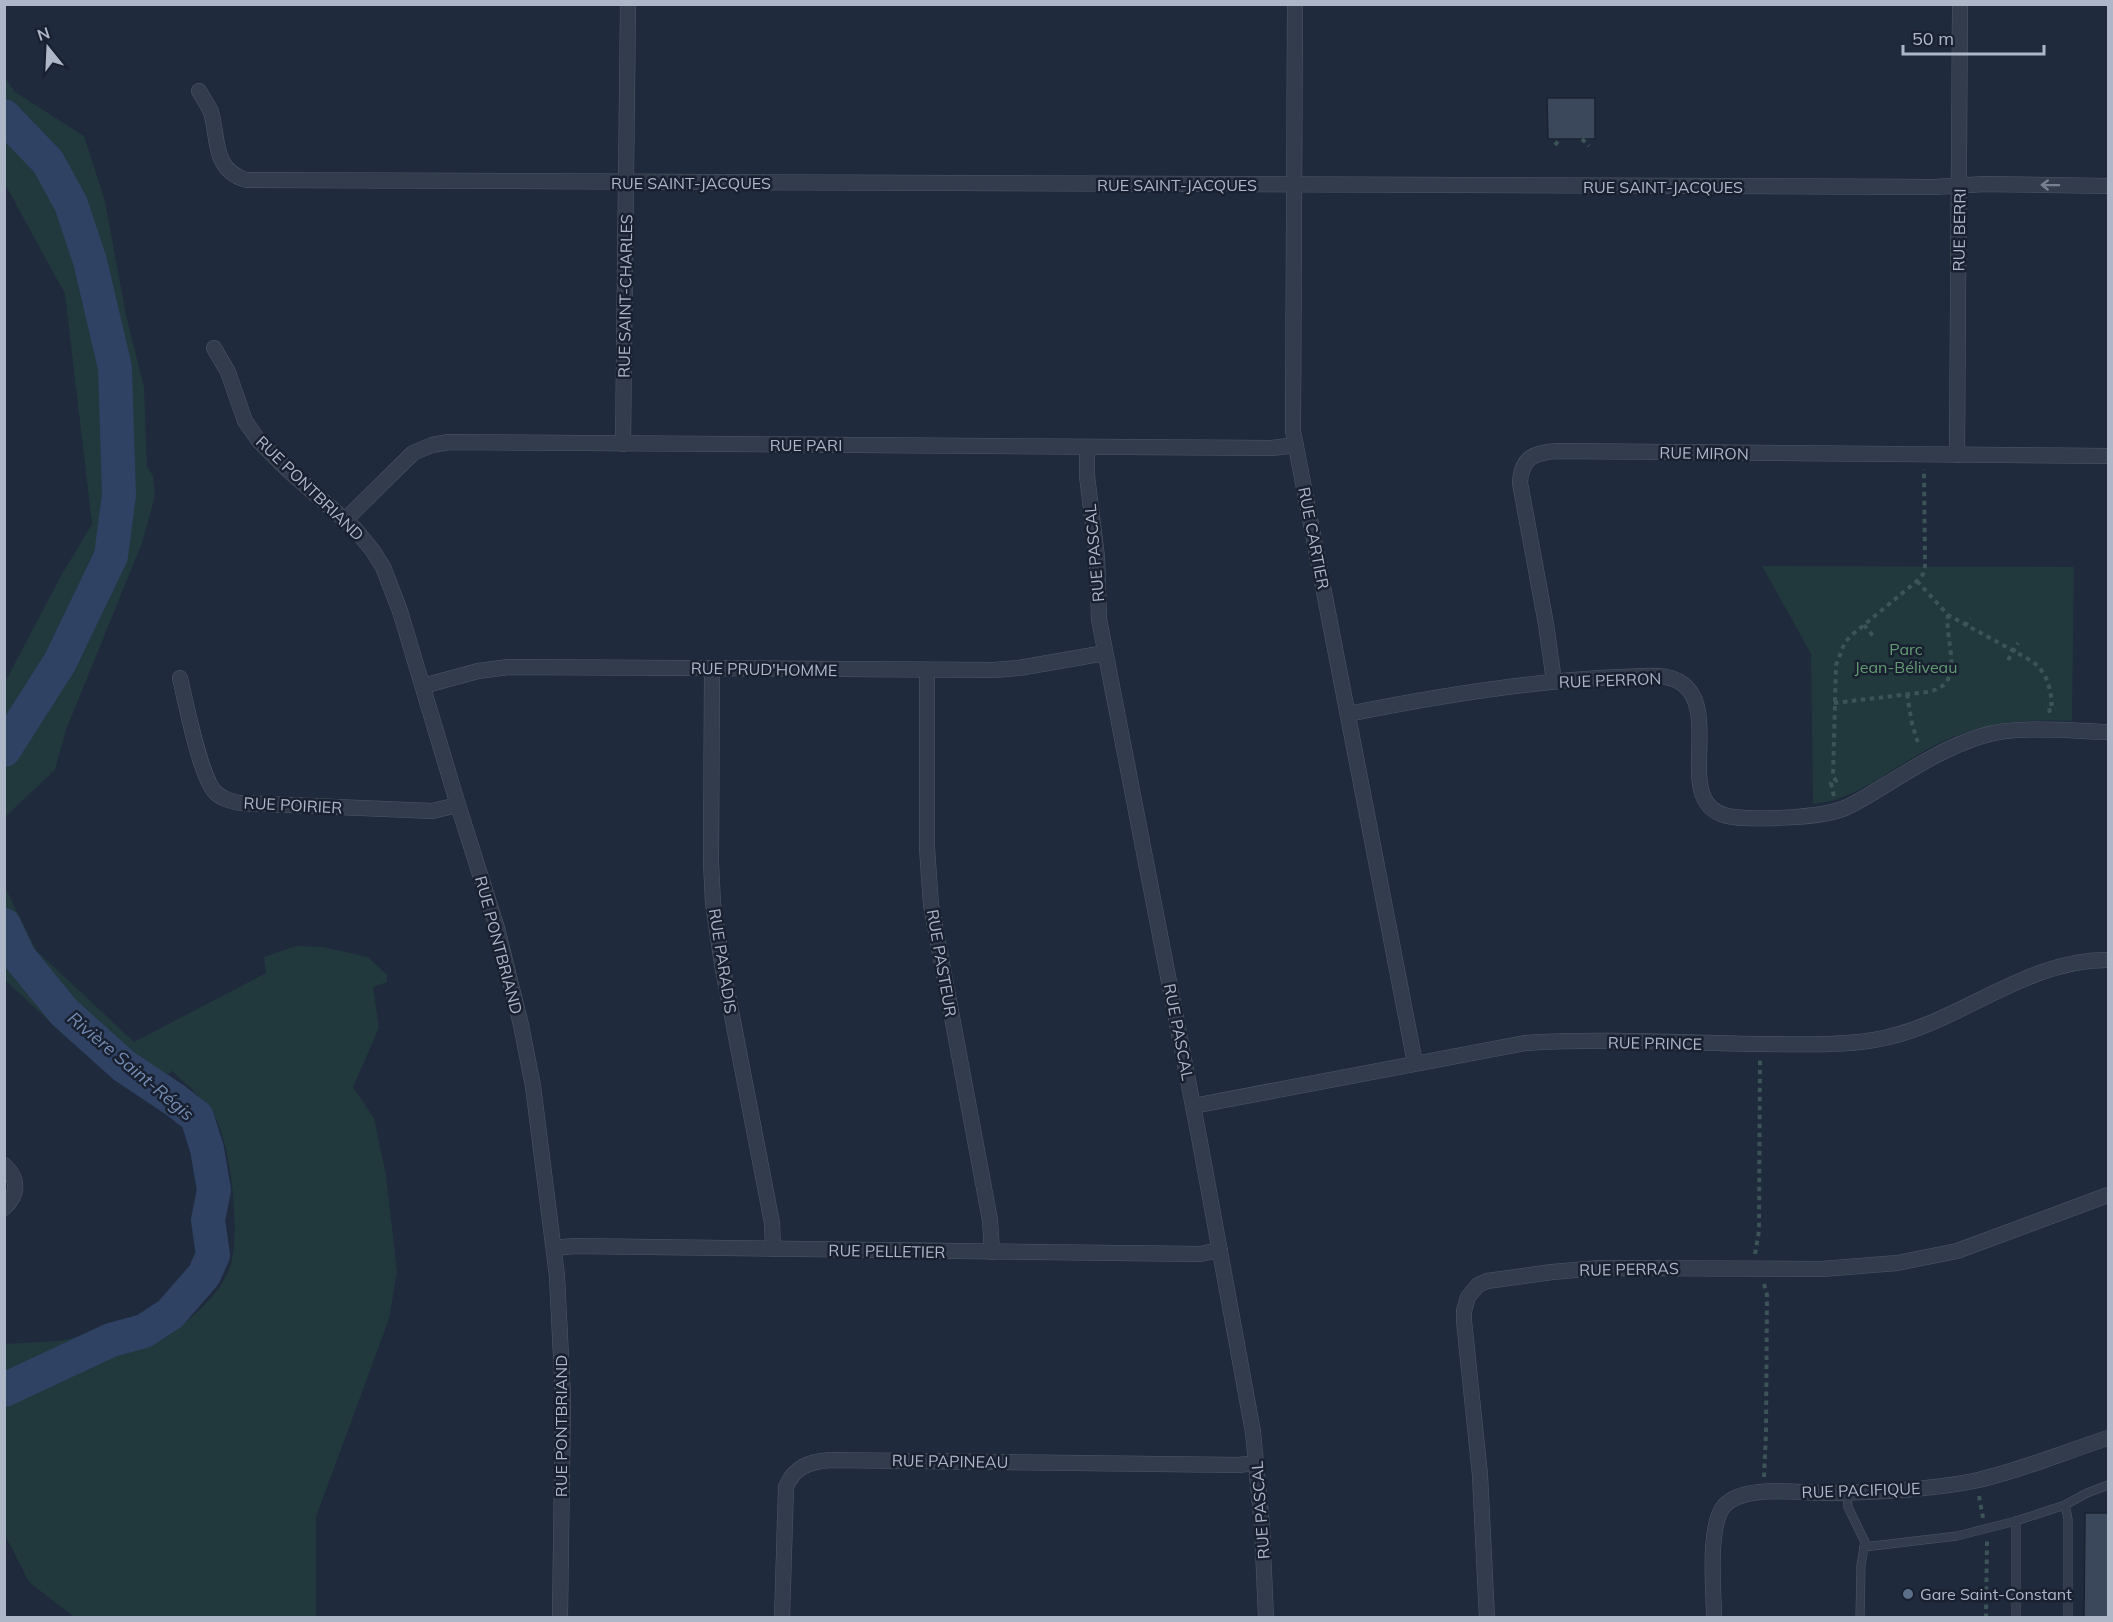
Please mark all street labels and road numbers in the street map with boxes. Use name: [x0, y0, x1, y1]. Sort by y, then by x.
street label: RUE SAINT-JACQUES: [611, 173, 771, 193]
street label: RUE SAINT-JACQUES: [1097, 175, 1257, 195]
street label: RUE SAINT-JACQUES: [1583, 177, 1743, 197]
street label: RUE BERRI: [1948, 188, 1970, 272]
street label: RUE SAINT-CHARLES: [614, 214, 636, 378]
street label: RUE PONTBRIAND: [252, 431, 368, 545]
street label: RUE PARI: [770, 435, 842, 455]
street label: RUE MIRON: [1659, 442, 1749, 464]
street label: RUE CARTIER: [1294, 485, 1334, 591]
street label: RUE PASCAL: [1080, 503, 1108, 603]
street label: RUE PRUD'HOMME: [691, 658, 837, 680]
street label: RUE PERRON: [1558, 668, 1662, 692]
street label: RUE POIRIER: [243, 792, 343, 818]
street label: RUE PONTBRIAND: [471, 874, 527, 1016]
street label: RUE PARADIS: [705, 907, 741, 1015]
street label: RUE PASTEUR: [923, 908, 961, 1018]
street label: RUE PASCAL: [1160, 982, 1198, 1082]
street label: RUE PRINCE: [1608, 1032, 1702, 1054]
street label: RUE PELLETIER: [828, 1240, 946, 1262]
street label: RUE PERRAS: [1579, 1258, 1679, 1280]
street label: RUE PONTBRIAND: [551, 1355, 571, 1497]
street label: RUE PAPINEAU: [892, 1450, 1008, 1472]
street label: RUE PASCAL: [1247, 1460, 1273, 1560]
street label: RUE PACIFIQUE: [1801, 1478, 1921, 1502]

